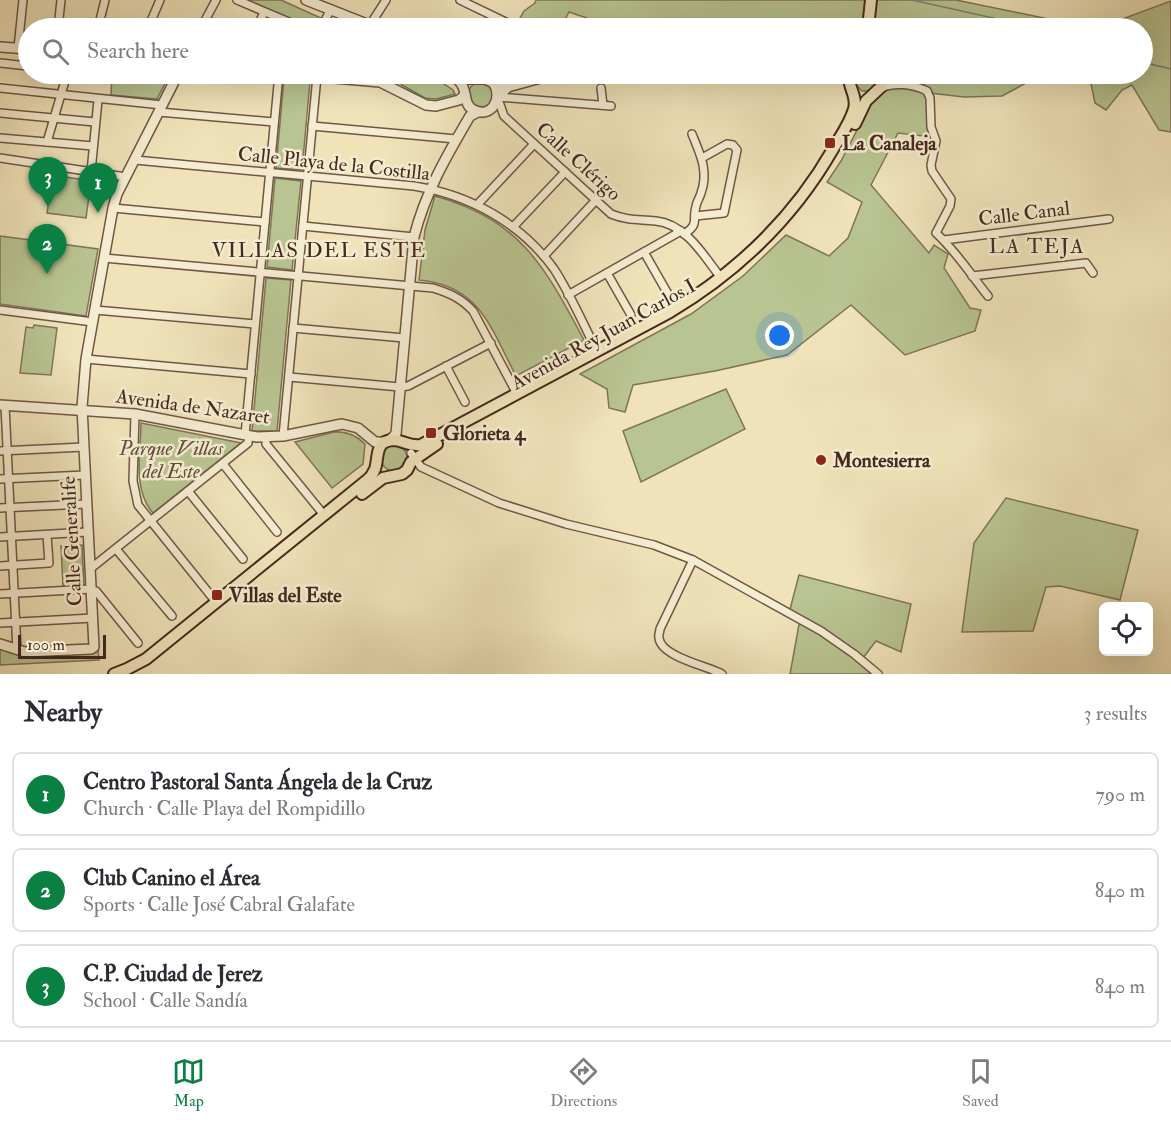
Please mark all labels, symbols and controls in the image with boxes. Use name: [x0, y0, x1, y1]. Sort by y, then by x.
search box: [18, 18, 1153, 84]
icon: search: [39, 35, 72, 68]
text: Search here: [87, 37, 189, 65]
street label: Calle Clérigo: [531, 117, 626, 206]
place label: La Canaleja: [842, 131, 937, 156]
marker: La Canaleja: [823, 136, 837, 150]
street label: Calle Playa de la Costilla: [237, 141, 432, 186]
pin: 3: [28, 158, 68, 207]
pin: 1: [78, 164, 118, 213]
street label: Calle Canal: [977, 195, 1071, 232]
pin: 2: [28, 224, 66, 274]
district label: LA TEJA: [989, 233, 1085, 260]
district label: VILLAS DEL ESTE: [211, 237, 427, 264]
street label: Avenida Rey Juan Carlos I: [506, 273, 700, 396]
your location: [765, 321, 794, 350]
street label: Avenida de Nazaret: [113, 383, 272, 430]
place label: Glorieta 4: [443, 421, 526, 446]
marker: Glorieta 4: [424, 426, 438, 440]
park label: Parque Villas del Este: [118, 436, 224, 484]
place label: Montesierra: [832, 448, 931, 473]
marker: Montesierra: [814, 453, 828, 467]
street label: Calle Generalife: [56, 475, 87, 607]
place label: Villas del Este: [228, 583, 342, 608]
marker: Villas del Este: [210, 588, 224, 602]
map controls: [1099, 602, 1153, 656]
button: locate: [1099, 602, 1153, 656]
scale bar: [18, 632, 106, 660]
text: 100 m: [27, 635, 65, 655]
text: Nearby: [24, 697, 102, 729]
text: 3 results: [1084, 701, 1147, 726]
text: Centro Pastoral Santa Ángela de la Cruz: [83, 768, 432, 796]
text: 1: [42, 782, 49, 807]
text: 790 m: [1096, 782, 1145, 807]
text: Church · Calle Playa del Rompidillo: [83, 796, 365, 821]
text: Club Canino el Área: [83, 864, 260, 892]
text: 2: [40, 878, 51, 903]
text: 840 m: [1095, 878, 1145, 903]
text: Sports · Calle José Cabral Galafate: [83, 892, 355, 917]
text: C.P. Ciudad de Jerez: [83, 960, 263, 988]
text: 3: [42, 974, 49, 999]
text: 840 m: [1095, 974, 1145, 999]
text: School · Calle Sandía: [83, 988, 248, 1013]
tab: Map: [172, 1055, 205, 1111]
tab: Directions: [550, 1055, 617, 1111]
tab: Saved: [962, 1055, 999, 1111]

